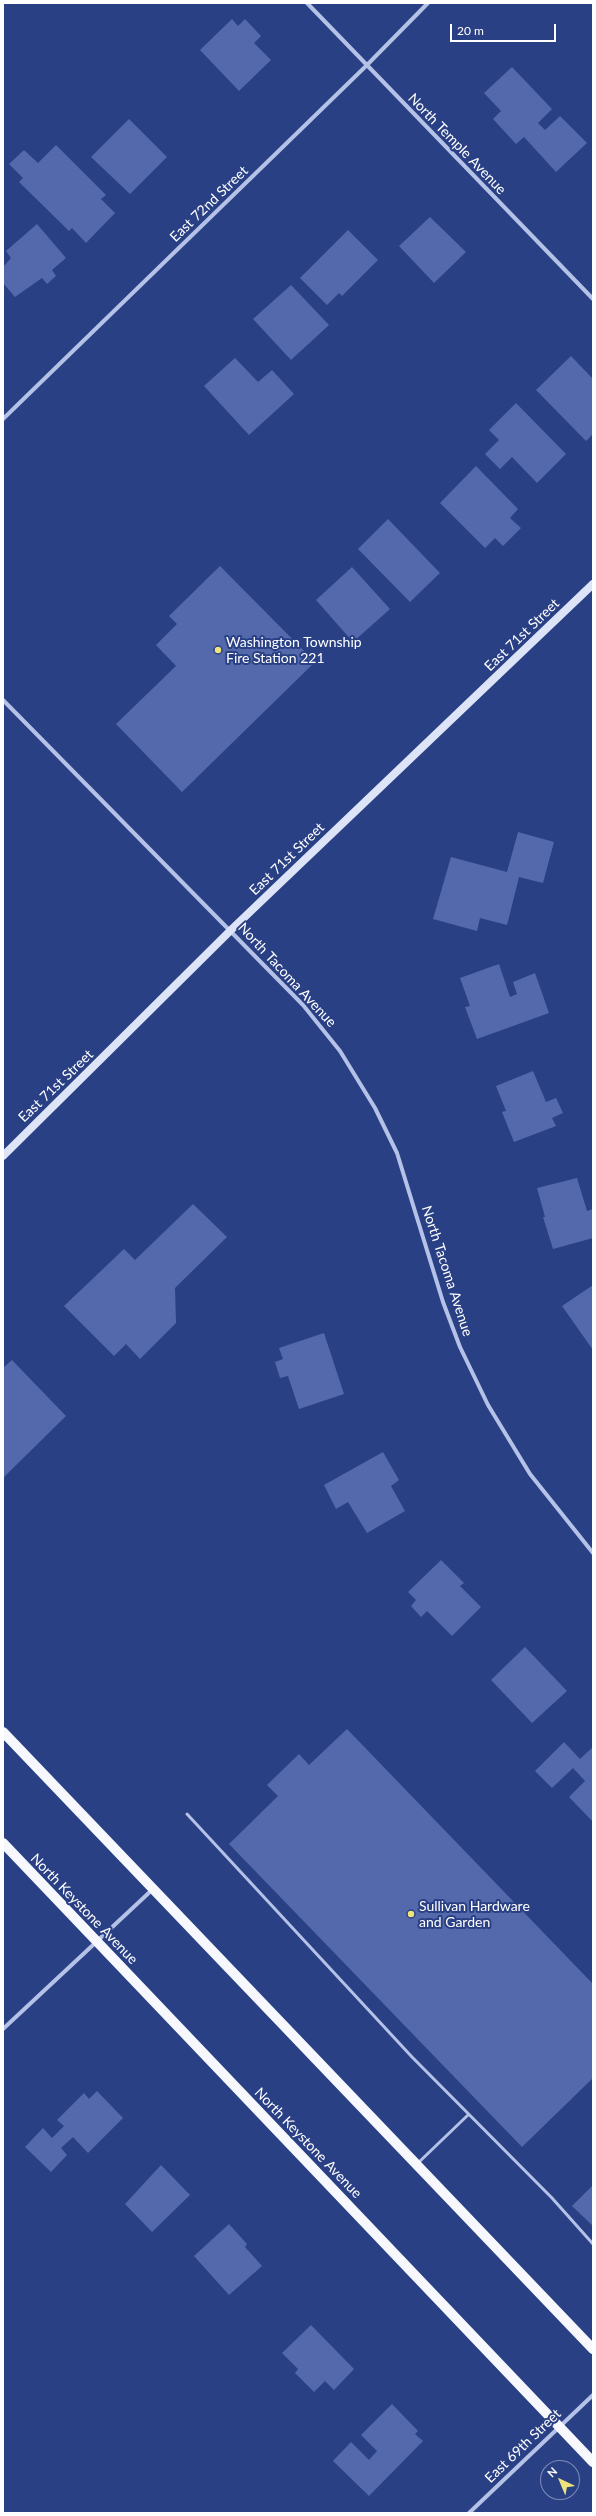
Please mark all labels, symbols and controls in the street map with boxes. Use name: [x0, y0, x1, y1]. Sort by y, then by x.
scale bar: [452, 16, 558, 42]
text: 20 m: [457, 23, 484, 38]
street label: North Temple Avenue: [404, 90, 510, 198]
street label: East 72nd Street: [166, 163, 252, 245]
street label: East 71st Street: [481, 595, 563, 675]
place label: Washington Township Fire Station 221: [226, 634, 362, 666]
marker: Washington Township Fire Station 221: [213, 645, 223, 655]
street label: East 71st Street: [246, 819, 328, 899]
street label: North Tacoma Avenue: [234, 919, 340, 1031]
street label: East 71st Street: [15, 1046, 97, 1126]
street label: North Tacoma Avenue: [418, 1204, 476, 1338]
street label: North Keystone Avenue: [27, 1850, 141, 1968]
place label: Sullivan Hardware and Garden: [419, 1898, 530, 1930]
marker: Sullivan Hardware and Garden: [406, 1909, 416, 1919]
street label: North Keystone Avenue: [251, 2084, 365, 2202]
street label: East 69th Street: [482, 2406, 564, 2486]
north arrow: [540, 2460, 580, 2500]
text: N: [544, 2464, 560, 2479]

